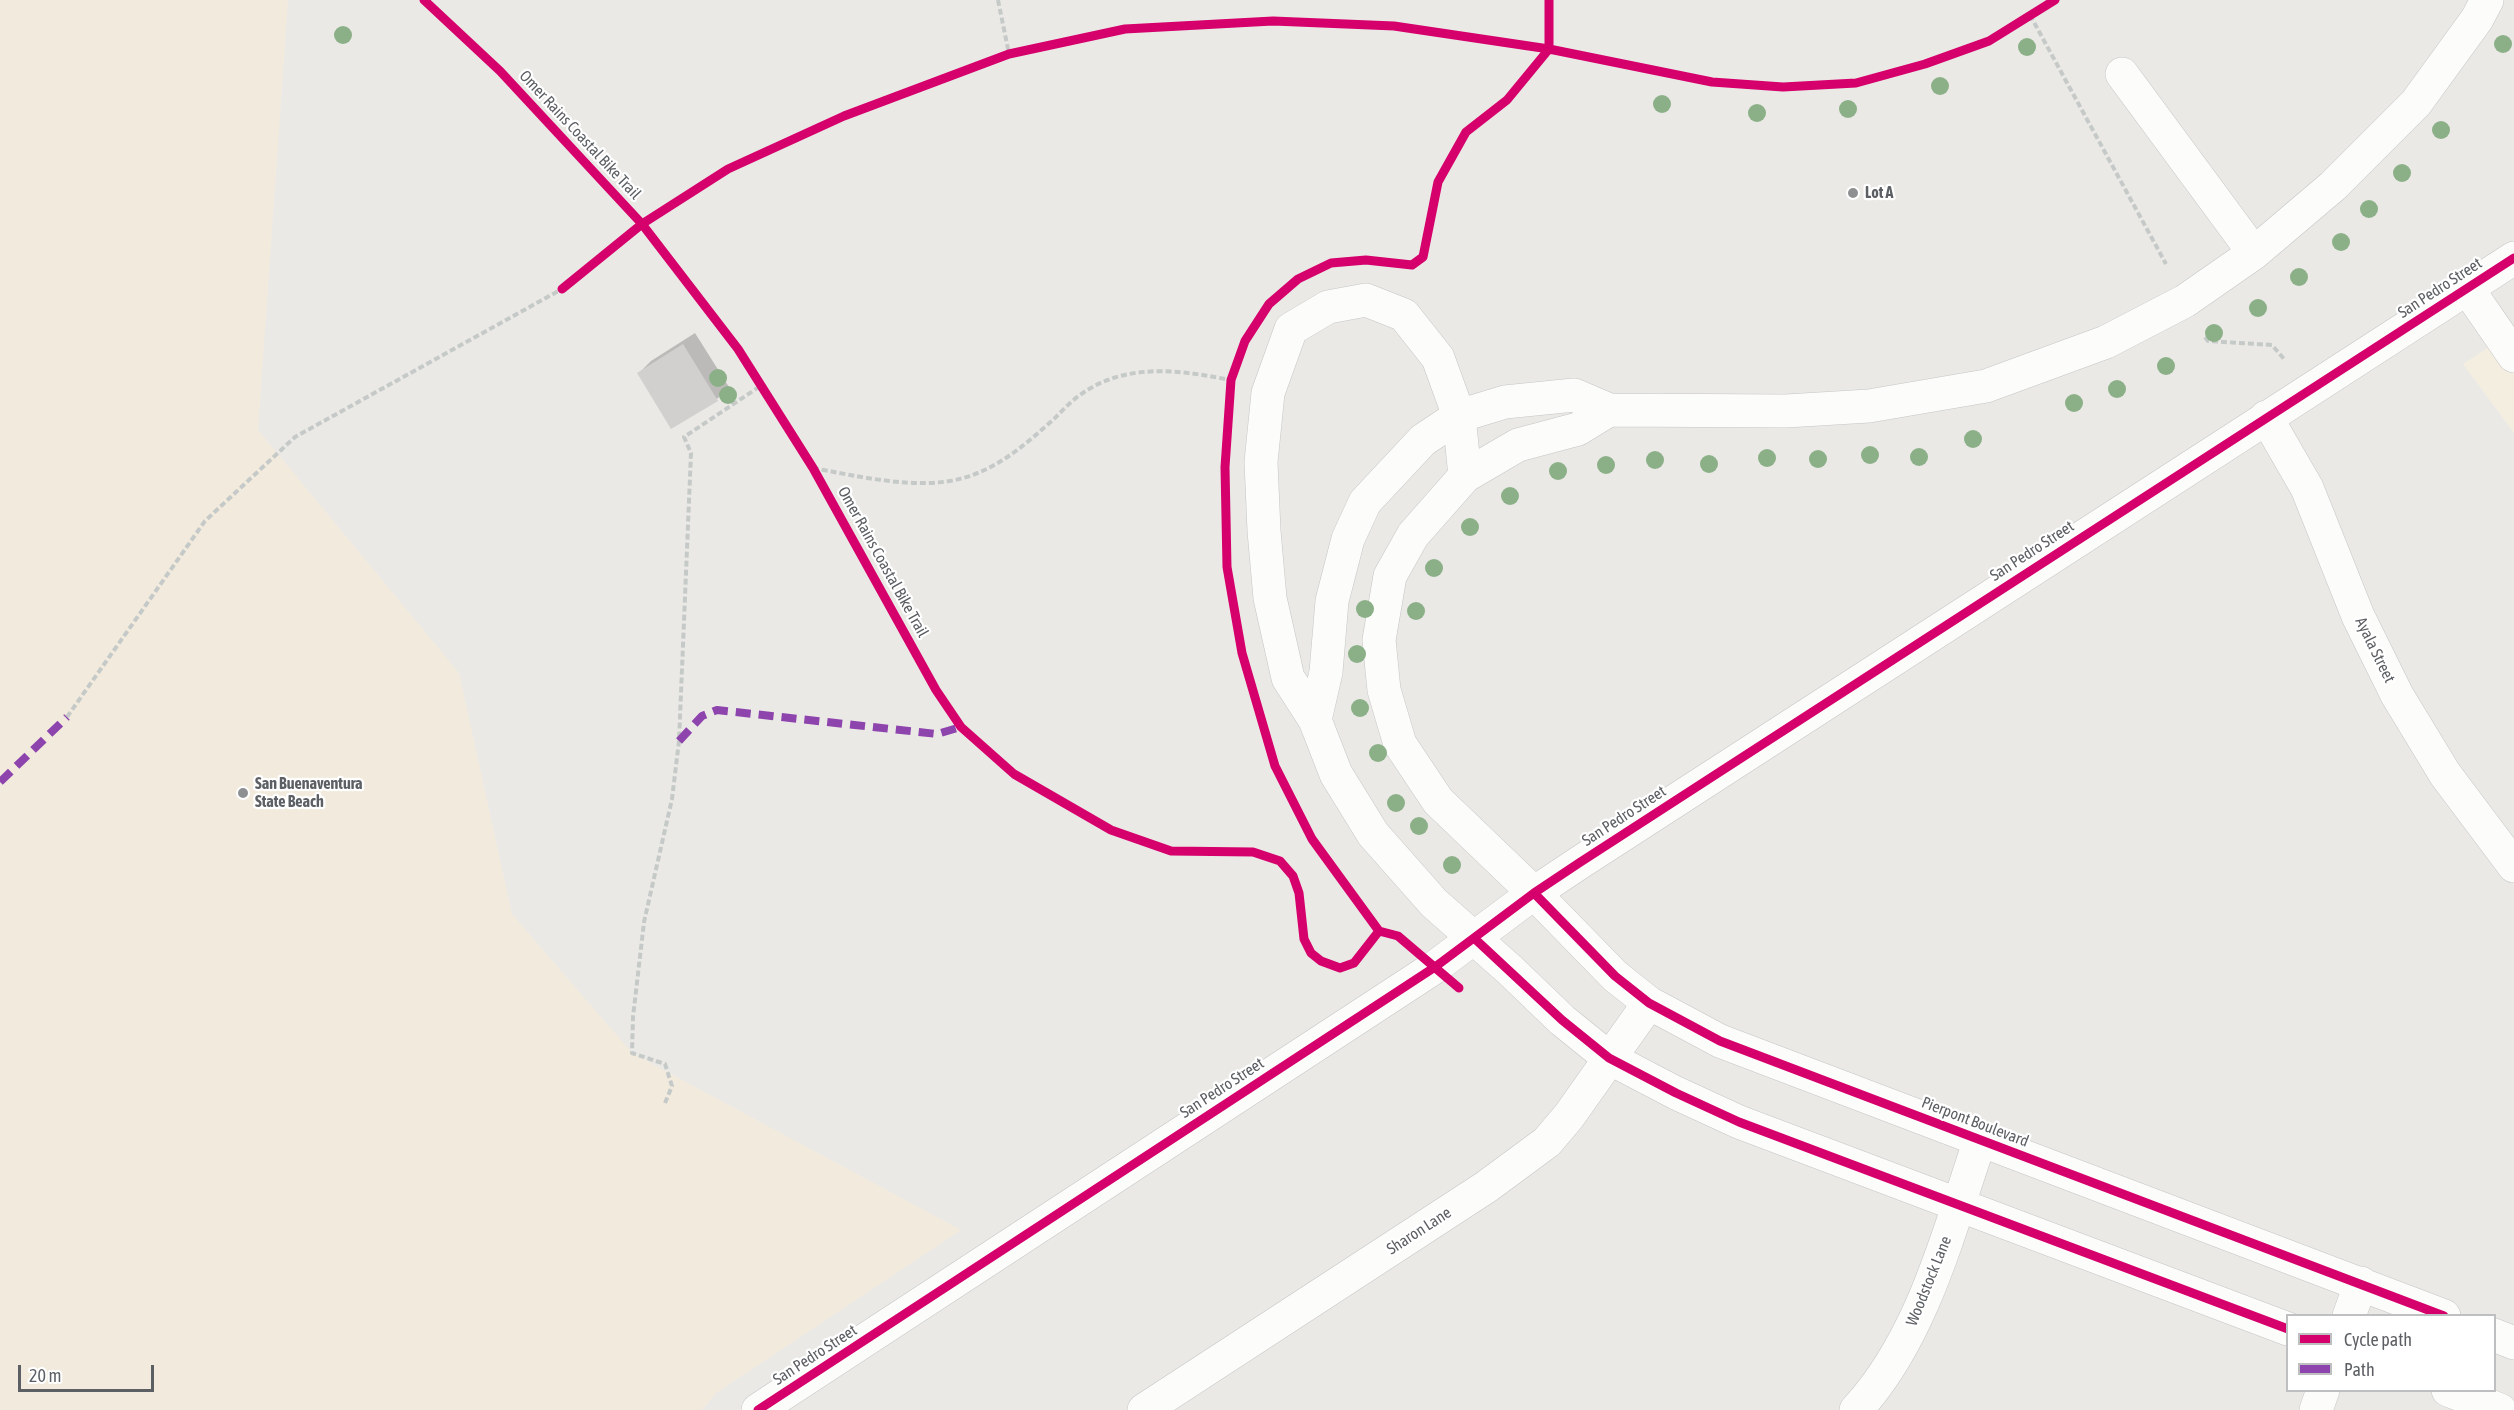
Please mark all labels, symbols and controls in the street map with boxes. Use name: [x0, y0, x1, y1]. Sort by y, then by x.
street label: Omer Rains Coastal Bike Trail: [515, 67, 645, 203]
place label: Lot A: [1865, 183, 1893, 203]
marker: Lot A: [1846, 186, 1860, 200]
street label: San Pedro Street: [2394, 254, 2486, 322]
street label: Omer Rains Coastal Bike Trail: [834, 483, 932, 641]
street label: San Pedro Street: [1986, 517, 2078, 585]
street label: Ayala Street: [2351, 614, 2399, 686]
place label: San Buenaventura State Beach: [255, 774, 363, 812]
street label: San Pedro Street: [1578, 782, 1670, 850]
marker: San Buenaventura State Beach: [236, 786, 250, 800]
street label: San Pedro Street: [1176, 1054, 1268, 1122]
street label: Pierpont Boulevard: [1919, 1093, 2031, 1151]
street label: Sharon Lane: [1383, 1203, 1455, 1259]
street label: Woodstock Lane: [1902, 1233, 1956, 1329]
legend: [2286, 1314, 2496, 1392]
street label: San Pedro Street: [769, 1321, 861, 1389]
text: Cycle path: [2344, 1329, 2412, 1350]
scale bar: [21, 1353, 158, 1391]
text: Path: [2344, 1359, 2375, 1380]
text: 20 m: [29, 1365, 61, 1386]

